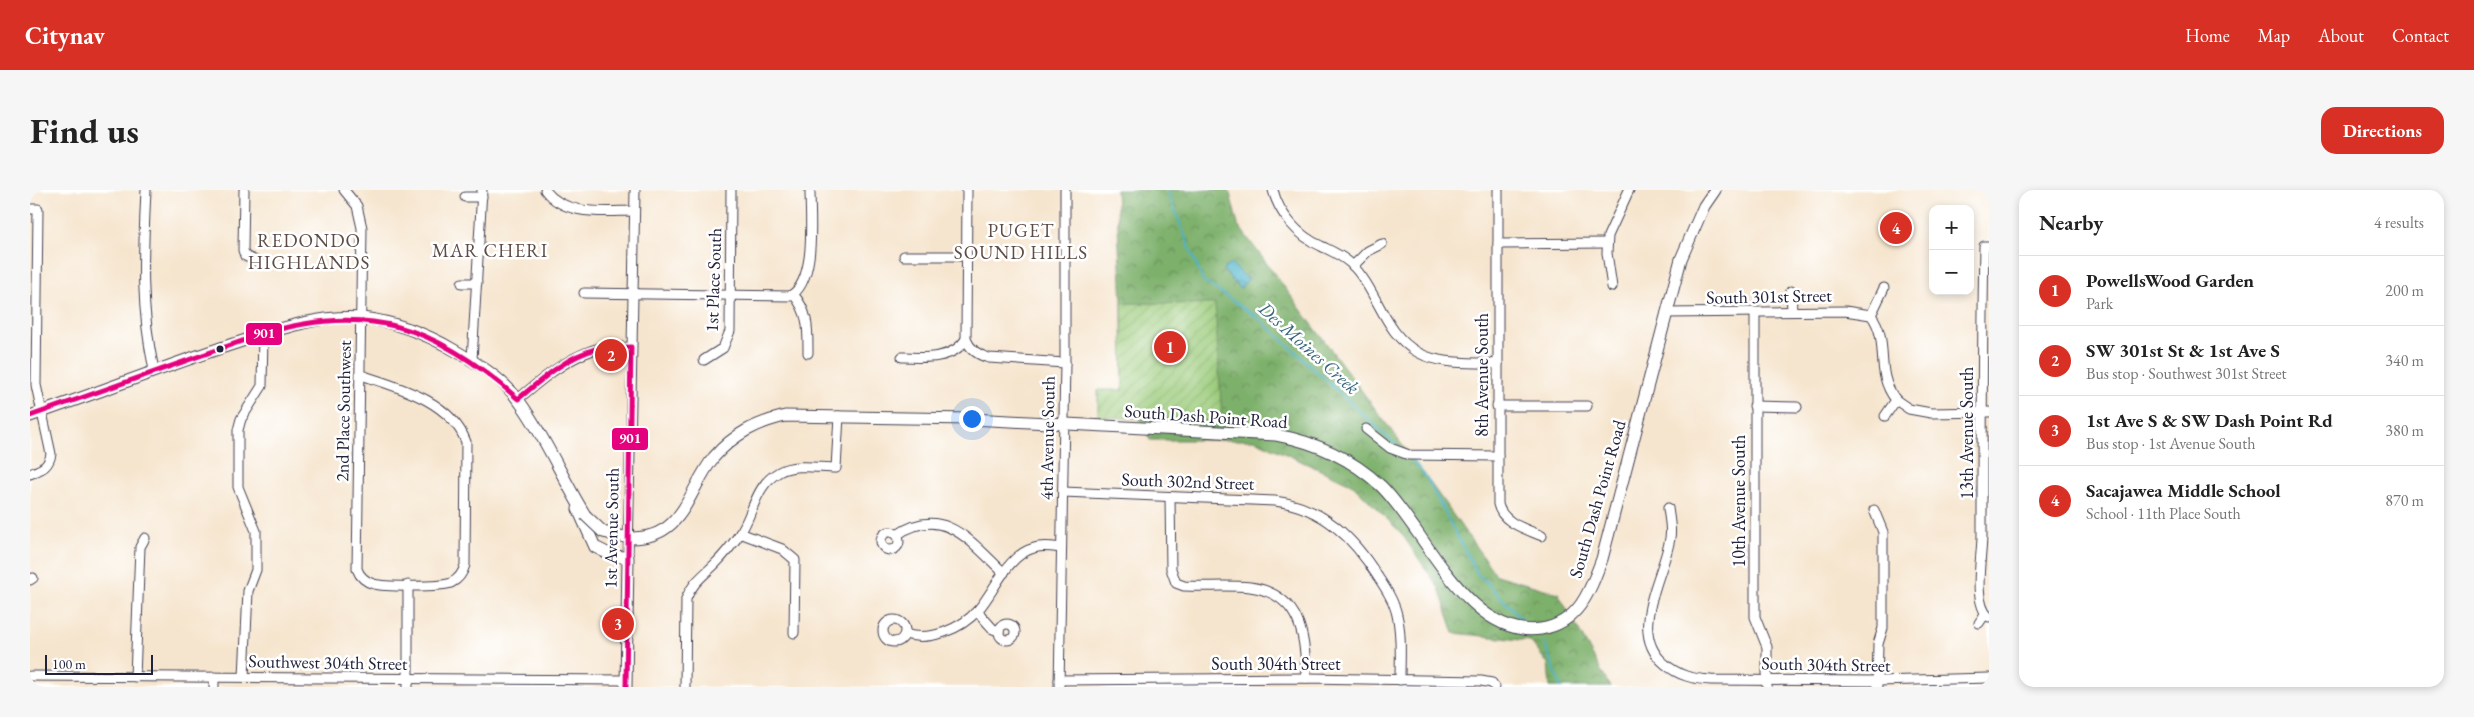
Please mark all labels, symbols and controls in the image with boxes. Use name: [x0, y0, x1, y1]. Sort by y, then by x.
text: Citynav: [25, 20, 105, 51]
text: Home: [2185, 24, 2230, 47]
text: Map: [2258, 24, 2290, 47]
text: About: [2318, 24, 2364, 47]
text: Contact: [2392, 24, 2449, 47]
button: Directions: [2321, 107, 2444, 154]
text: Find us: [30, 108, 139, 153]
map controls: [1929, 205, 1974, 295]
button: +: [1929, 205, 1974, 250]
pin: 4: [1880, 209, 1912, 247]
text: Nearby: [2039, 209, 2103, 236]
text: 4 results: [2374, 212, 2424, 233]
district label: PUGET SOUND HILLS: [954, 218, 1088, 265]
street label: 1st Place South: [700, 227, 726, 333]
district label: REDONDO HIGHLANDS: [248, 228, 370, 275]
district label: MAR CHERI: [432, 238, 548, 263]
button: −: [1929, 250, 1974, 295]
text: PowellsWood Garden: [2086, 268, 2254, 293]
text: 1: [2051, 280, 2059, 301]
text: 200 m: [2385, 280, 2424, 301]
street label: South 301st Street: [1706, 283, 1832, 309]
text: Park: [2086, 293, 2113, 314]
water label: Des Moines Creek: [1253, 296, 1365, 400]
street label: 8th Avenue South: [1470, 313, 1493, 437]
line badge: 901: [245, 322, 283, 346]
text: 901: [253, 324, 275, 342]
pin: 1: [1154, 328, 1186, 366]
pin: 2: [595, 336, 627, 374]
text: SW 301st St & 1st Ave S: [2086, 338, 2280, 363]
street label: 2nd Place Southwest: [330, 340, 356, 482]
unlabelled marker: [215, 344, 225, 354]
text: 2: [2051, 350, 2059, 371]
text: 340 m: [2385, 350, 2424, 371]
text: Bus stop · Southwest 301st Street: [2086, 363, 2287, 384]
street label: 13th Avenue South: [1955, 367, 1978, 499]
street label: 4th Avenue South: [1034, 376, 1060, 500]
street label: South Dash Point Road: [1124, 399, 1289, 433]
your location: [959, 406, 985, 432]
text: 1st Ave S & SW Dash Point Rd: [2086, 408, 2333, 433]
street label: South Dash Point Road: [1563, 416, 1631, 581]
text: 3: [2051, 420, 2059, 441]
text: 380 m: [2385, 420, 2424, 441]
line badge: 901: [611, 427, 649, 451]
text: 901: [619, 429, 641, 447]
text: Bus stop · 1st Avenue South: [2086, 433, 2255, 454]
street label: 10th Avenue South: [1727, 435, 1750, 567]
street label: 1st Avenue South: [598, 467, 624, 589]
street label: South 302nd Street: [1121, 467, 1255, 495]
text: Sacajawea Middle School: [2086, 478, 2281, 503]
text: 4: [2051, 490, 2059, 511]
text: 870 m: [2385, 490, 2424, 511]
text: School · 11th Place South: [2086, 503, 2241, 524]
pin: 3: [602, 605, 634, 643]
street label: Southwest 304th Street: [248, 649, 408, 675]
street label: South 304th Street: [1761, 651, 1891, 677]
scale bar: [45, 652, 152, 675]
street label: South 304th Street: [1211, 652, 1341, 675]
text: 100 m: [52, 655, 86, 673]

